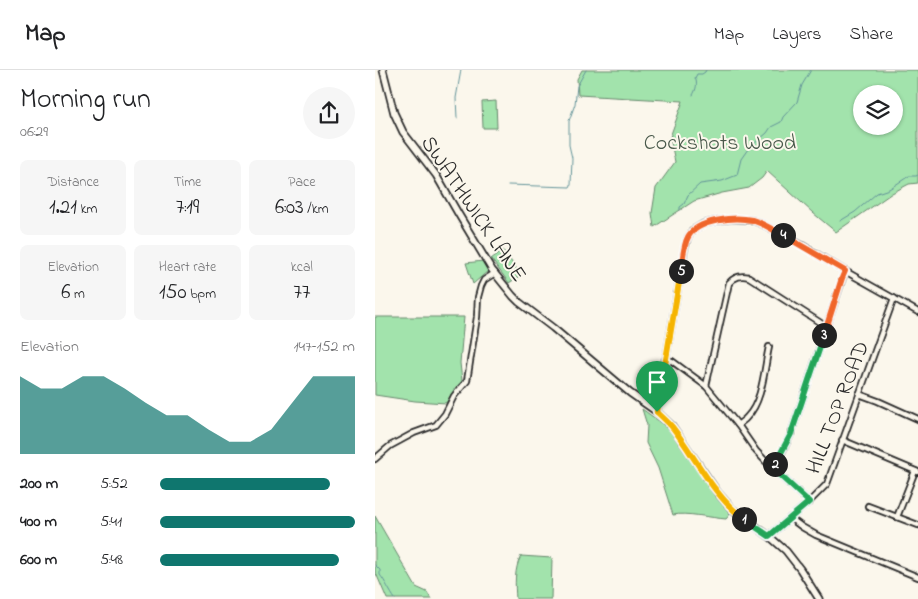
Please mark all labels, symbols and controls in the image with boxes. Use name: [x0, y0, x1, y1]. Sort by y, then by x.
text: Map: [25, 17, 66, 52]
text: Map: [714, 22, 744, 48]
text: Layers: [772, 22, 822, 48]
text: Share: [850, 22, 893, 48]
text: Morning run: [20, 80, 151, 121]
map controls: [853, 85, 903, 135]
button: layers: [853, 85, 903, 135]
button: share: [303, 87, 355, 139]
text: 06:29: [20, 120, 48, 144]
park label: Cockshots Wood: [644, 128, 796, 160]
street label: SWATHWICK LANE: [412, 130, 533, 289]
text: Distance: [47, 172, 99, 193]
text: Time: [174, 172, 201, 193]
text: Pace: [288, 172, 315, 193]
text: 1.21: [49, 193, 77, 223]
text: 7:19: [176, 193, 199, 223]
text: 6:03: [275, 193, 304, 223]
text: km: [77, 199, 97, 220]
text: /km: [304, 199, 329, 220]
pin: 4: [771, 222, 795, 248]
text: 4: [781, 225, 786, 246]
text: Elevation: [47, 257, 99, 278]
text: Heart rate: [159, 257, 216, 278]
text: kcal: [291, 257, 313, 278]
pin: 5: [669, 258, 693, 284]
text: 5: [677, 261, 686, 282]
text: 6: [61, 278, 71, 308]
text: 150: [159, 278, 187, 308]
text: 77: [293, 278, 310, 308]
text: m: [71, 284, 85, 305]
text: bpm: [187, 284, 216, 305]
pin: 3: [811, 322, 837, 348]
text: 3: [822, 325, 827, 346]
text: Elevation: [20, 335, 79, 359]
text: 147–152 m: [294, 335, 355, 359]
street label: HILL TOP ROAD: [799, 337, 879, 479]
pin: [636, 361, 678, 412]
icon: arrive: [643, 368, 671, 396]
pin: 2: [763, 452, 787, 476]
text: 2: [772, 454, 779, 475]
text: 200 m: [20, 472, 58, 496]
text: 5:52: [100, 472, 128, 496]
pin: 1: [731, 506, 757, 532]
text: 1: [742, 509, 747, 530]
text: 400 m: [20, 510, 57, 534]
text: 5:41: [100, 510, 122, 534]
text: 600 m: [20, 548, 57, 572]
text: 5:48: [100, 548, 123, 572]

